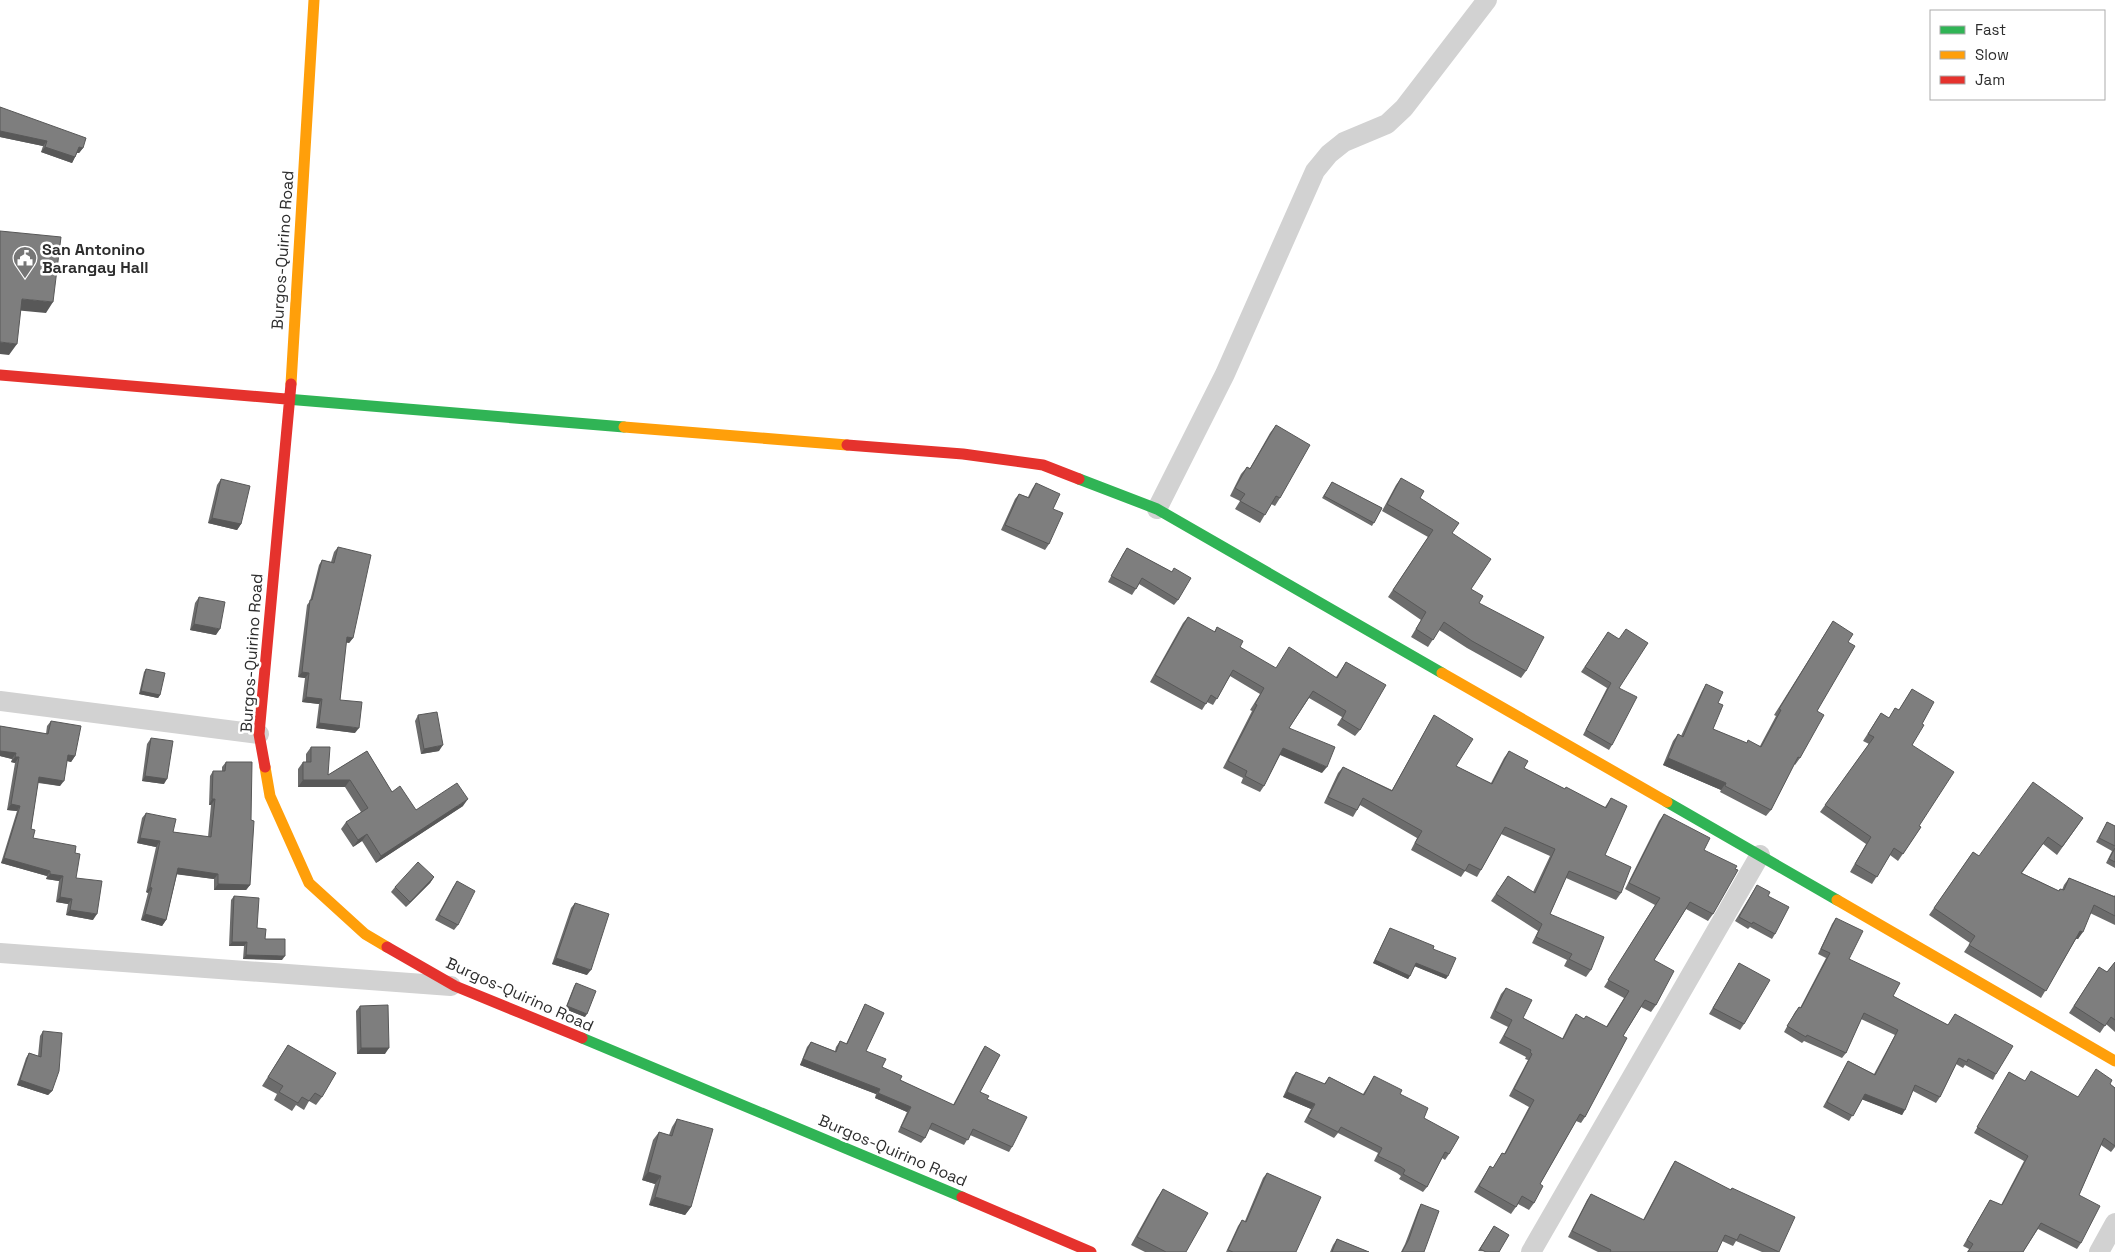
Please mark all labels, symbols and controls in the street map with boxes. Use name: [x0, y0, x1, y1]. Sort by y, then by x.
legend: [1930, 10, 2105, 100]
text: Fast: [1975, 20, 2006, 39]
text: Slow: [1975, 45, 2009, 64]
text: Jam: [1975, 70, 2005, 89]
street label: Burgos-Quirino Road: [266, 170, 299, 330]
place label: San Antonino Barangay Hall: [42, 239, 149, 278]
public building icon: San Antonino Barangay Hall: [12, 245, 38, 279]
street label: Burgos-Quirino Road: [235, 573, 268, 733]
street label: Burgos-Quirino Road: [443, 952, 597, 1036]
street label: Burgos-Quirino Road: [815, 1110, 970, 1191]

